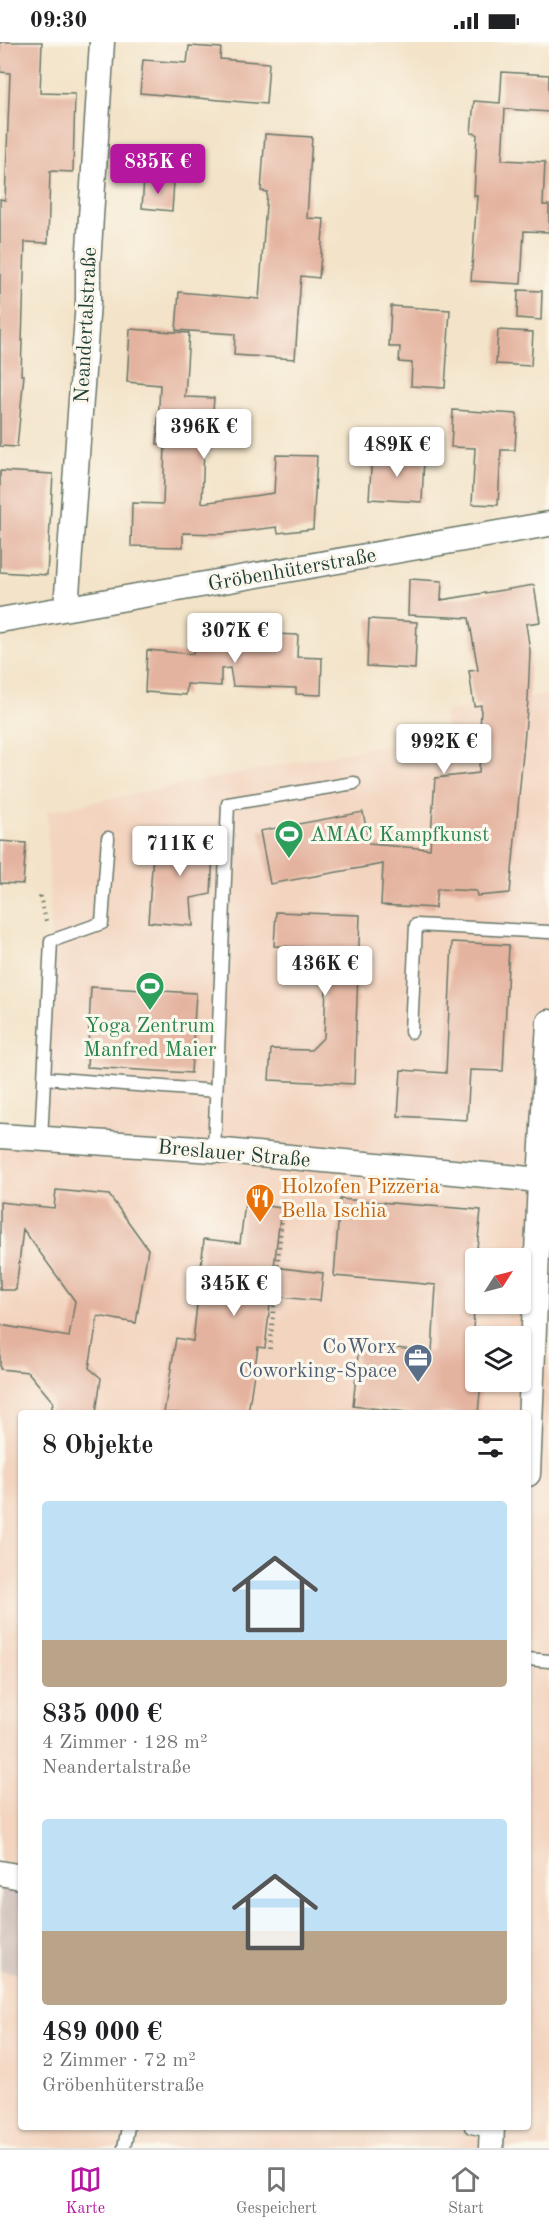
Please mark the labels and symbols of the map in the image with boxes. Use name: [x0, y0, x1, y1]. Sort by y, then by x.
pin: 835K €: [109, 144, 207, 195]
street label: Neandertalstraße: [72, 246, 101, 404]
pin: 396K €: [155, 409, 253, 460]
pin: 489K €: [348, 427, 446, 478]
street label: Gröbenhüterstraße: [207, 545, 378, 596]
pin: 307K €: [186, 613, 284, 664]
pin: 992K €: [395, 724, 493, 775]
sports icon: AMAC Kampfkunst: [273, 818, 305, 860]
place label: AMAC Kampfkunst: [310, 825, 489, 846]
pin: 711K €: [131, 826, 229, 877]
pin: 436K €: [276, 946, 374, 997]
sports icon: Yoga Zentrum Manfred Maier: [134, 970, 166, 1012]
place label: Yoga Zentrum Manfred Maier: [83, 1016, 217, 1061]
street label: Breslauer Straße: [157, 1137, 311, 1172]
place label: Holzofen Pizzeria Bella Ischia: [281, 1177, 440, 1222]
restaurant icon: Holzofen Pizzeria Bella Ischia: [244, 1182, 276, 1224]
north arrow: [465, 1248, 531, 1314]
pin: 345K €: [185, 1266, 283, 1317]
place label: CoWorx Coworking-Space: [238, 1337, 397, 1382]
office icon: CoWorx Coworking-Space: [402, 1342, 434, 1384]

